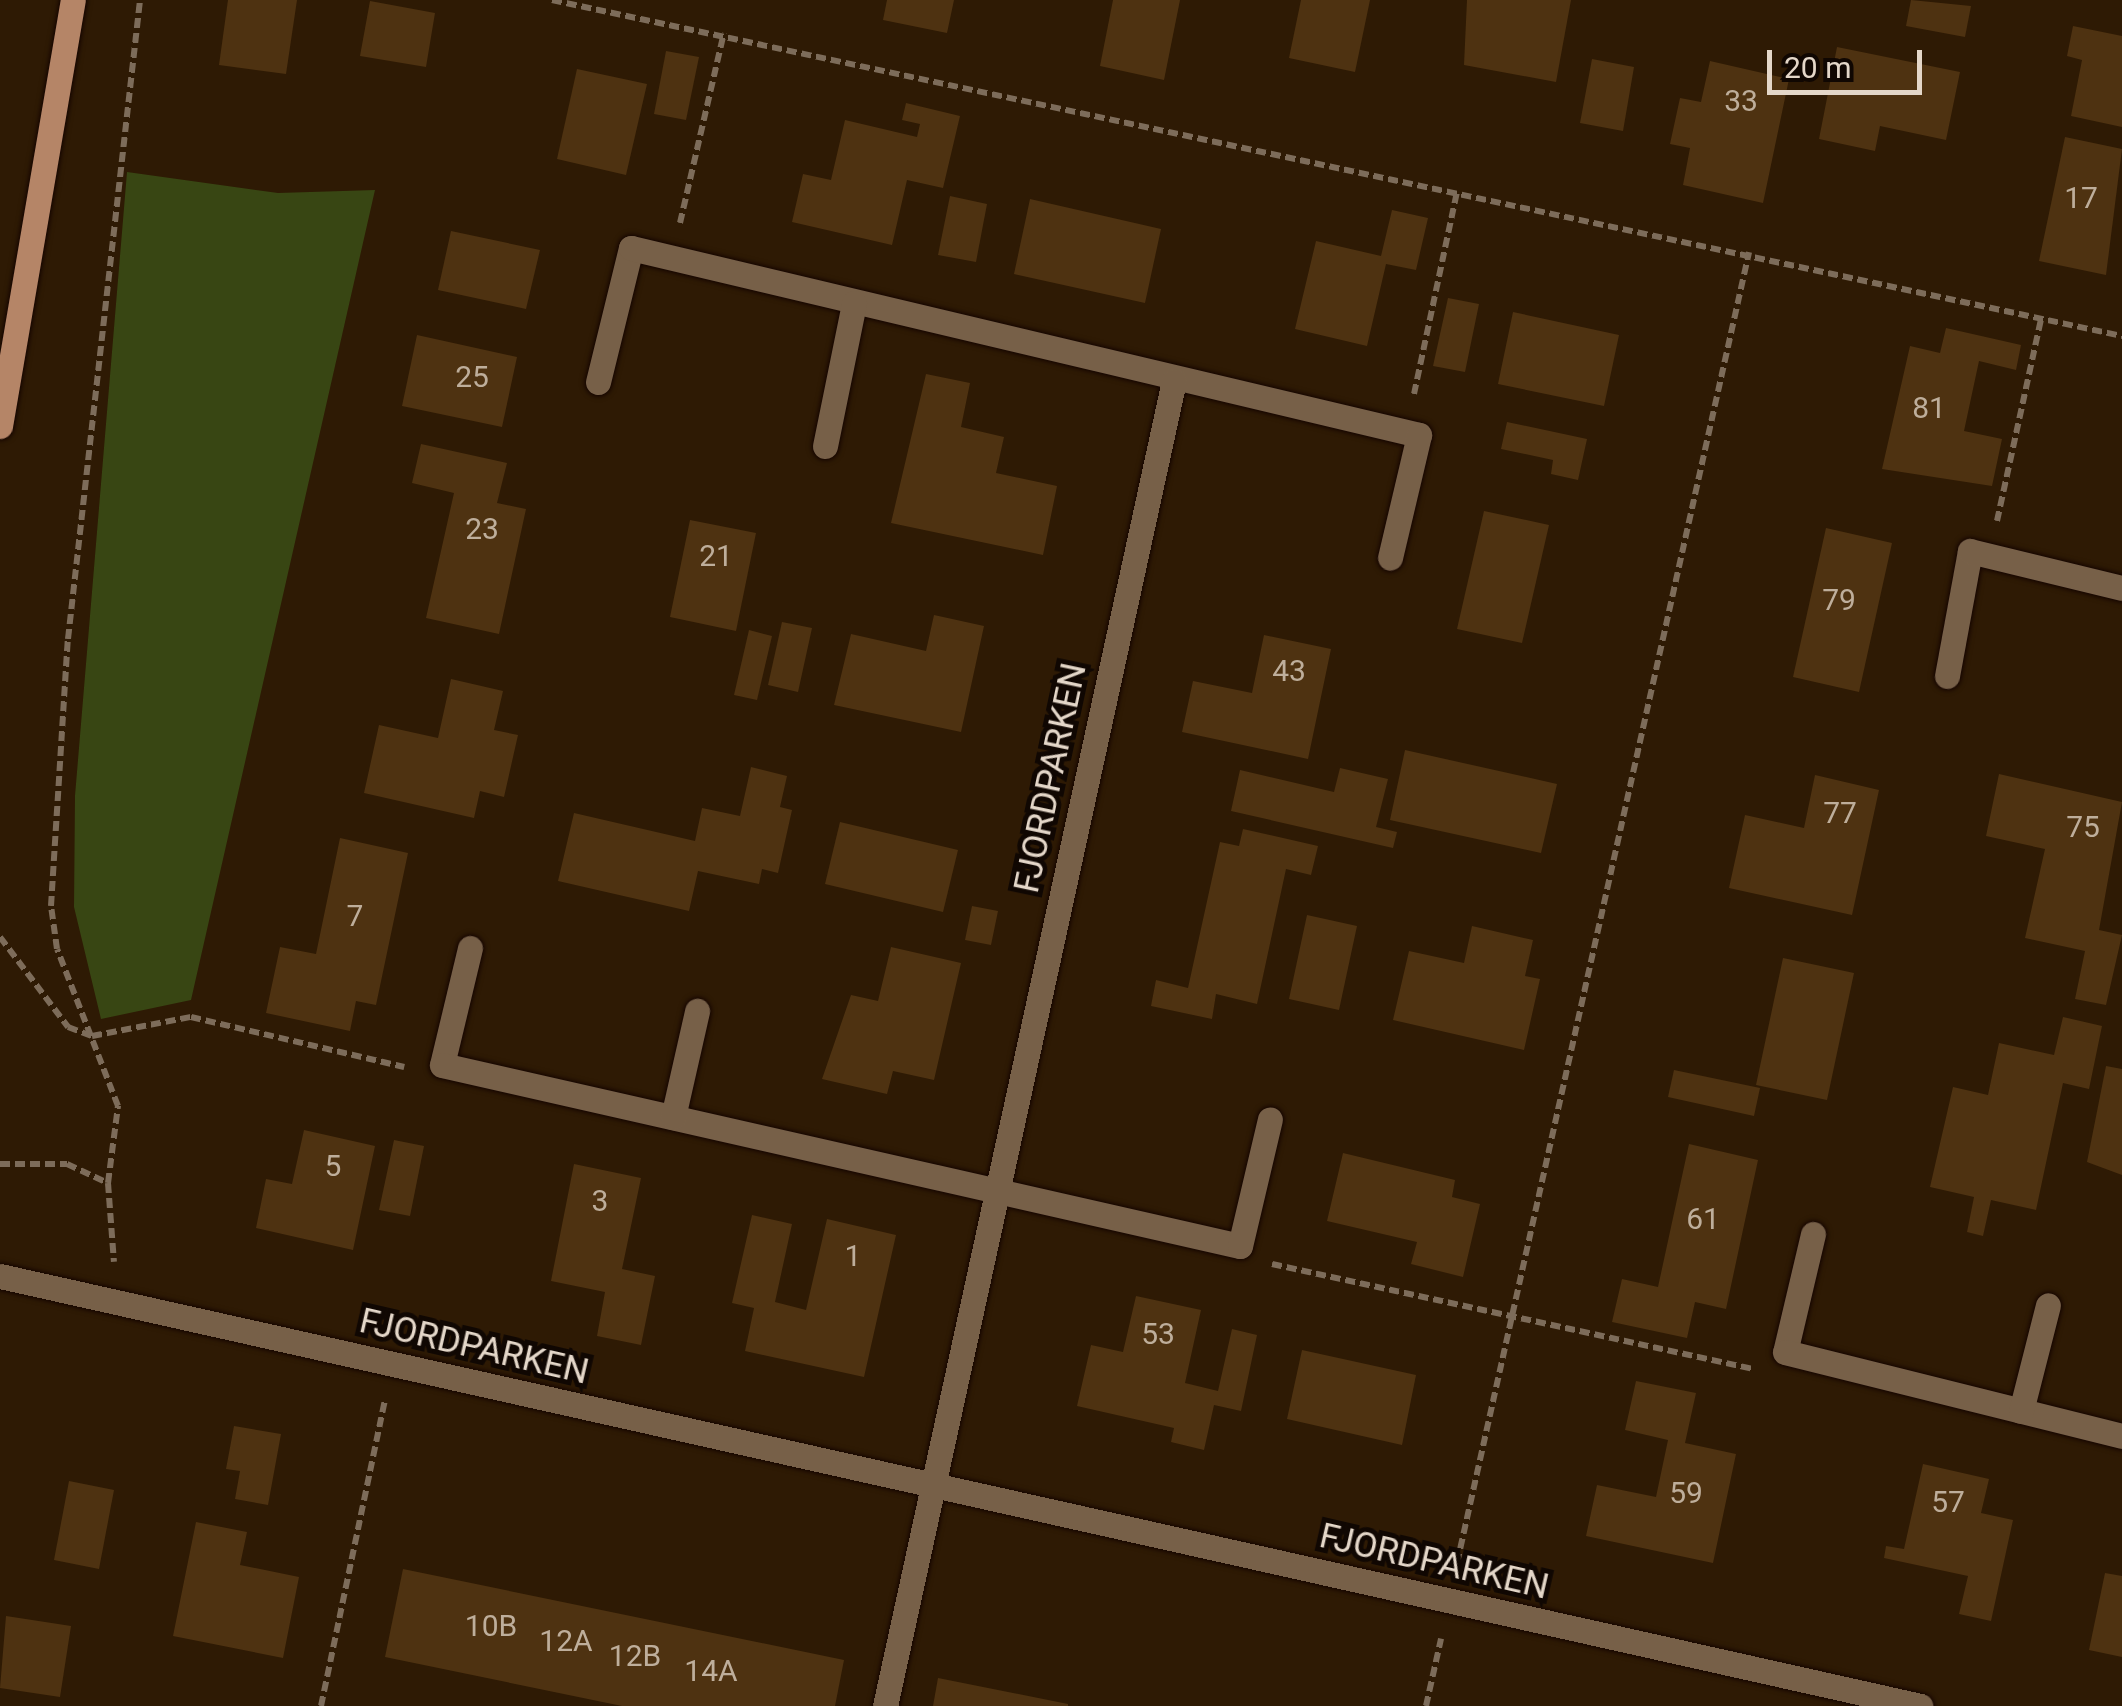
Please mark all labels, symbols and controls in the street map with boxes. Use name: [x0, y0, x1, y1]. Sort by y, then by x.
scale bar: [1772, 30, 1927, 92]
text: 20 m: [1784, 50, 1851, 85]
house number: 33: [1724, 83, 1758, 119]
house number: 17: [2064, 180, 2098, 216]
house number: 25: [455, 359, 489, 395]
house number: 81: [1912, 390, 1946, 426]
house number: 23: [465, 511, 499, 547]
house number: 21: [699, 538, 733, 574]
house number: 79: [1822, 582, 1856, 618]
house number: 43: [1272, 653, 1306, 689]
street label: FJORDPARKEN: [1006, 659, 1096, 897]
house number: 77: [1823, 795, 1857, 831]
house number: 75: [2066, 809, 2100, 845]
house number: 7: [347, 898, 363, 934]
house number: 5: [325, 1148, 341, 1184]
house number: 3: [592, 1183, 608, 1219]
house number: 61: [1686, 1201, 1720, 1237]
house number: 1: [845, 1238, 861, 1274]
street label: FJORDPARKEN: [355, 1300, 593, 1394]
house number: 53: [1141, 1316, 1175, 1352]
house number: 59: [1669, 1475, 1703, 1511]
house number: 57: [1931, 1484, 1965, 1520]
street label: FJORDPARKEN: [1315, 1515, 1553, 1609]
house number: 10B: [465, 1608, 517, 1644]
house number: 12A: [539, 1623, 593, 1659]
house number: 12B: [609, 1638, 661, 1674]
house number: 14A: [684, 1653, 738, 1689]

